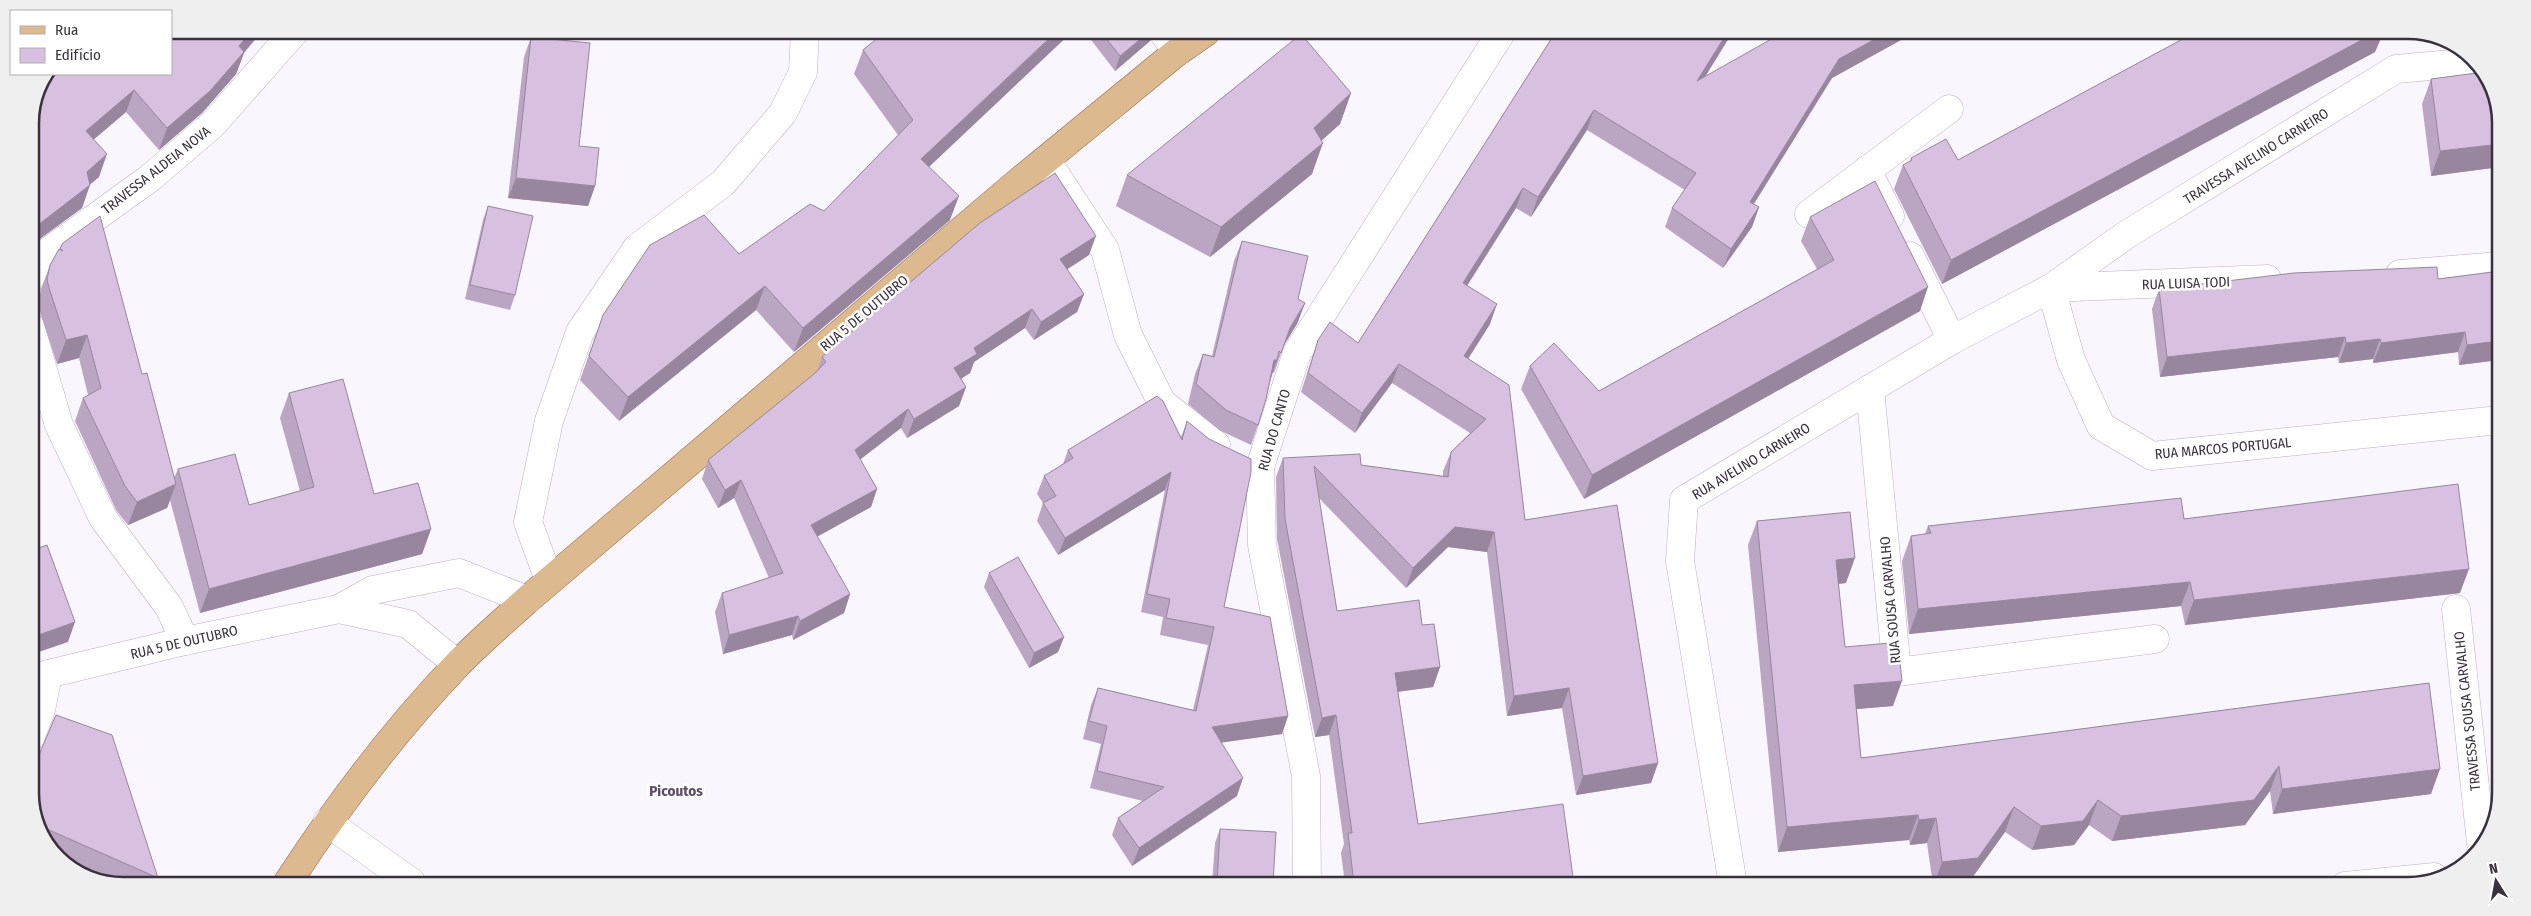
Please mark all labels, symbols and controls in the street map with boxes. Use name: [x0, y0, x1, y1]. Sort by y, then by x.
legend: [10, 10, 172, 75]
text: Rua: [55, 21, 78, 39]
text: Edifício: [55, 46, 101, 64]
street label: TRAVESSA AVELINO CARNEIRO: [2181, 105, 2332, 208]
street label: TRAVESSA ALDEIA NOVA: [99, 122, 215, 218]
street label: RUA 5 DE OUTUBRO: [817, 271, 912, 355]
street label: RUA LUISA TODI: [2142, 273, 2230, 294]
street label: RUA DO CANTO: [1255, 387, 1294, 473]
street label: RUA AVELINO CARNEIRO: [1689, 419, 1814, 503]
street label: RUA MARCOS PORTUGAL: [2154, 434, 2292, 463]
street label: RUA SOUSA CARVALHO: [1876, 536, 1905, 664]
street label: RUA 5 DE OUTUBRO: [129, 622, 240, 663]
street label: TRAVESSA SOUSA CARVALHO: [2451, 630, 2484, 792]
district label: Picoutos: [649, 782, 703, 800]
north arrow: [2471, 856, 2521, 906]
text: N: [2488, 860, 2499, 878]

